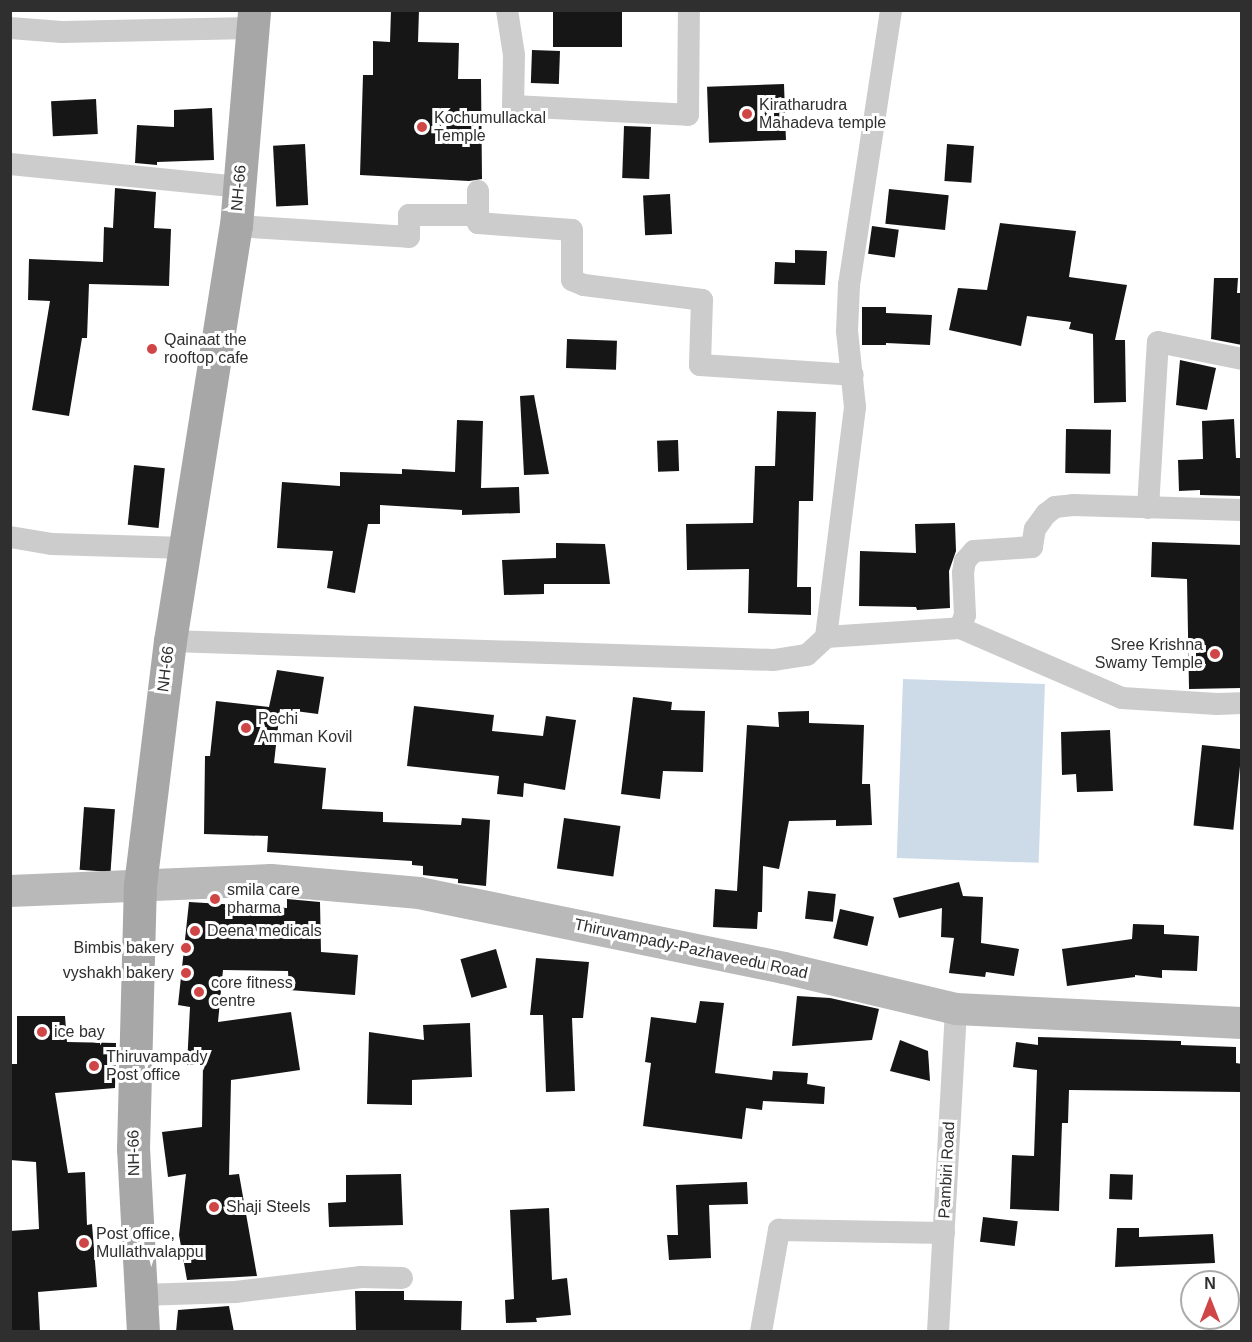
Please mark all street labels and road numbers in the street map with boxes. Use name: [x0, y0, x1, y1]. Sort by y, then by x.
street label: NH-66: [227, 164, 251, 212]
street label: NH-66: [154, 645, 178, 693]
street label: Thiruvampady-Pazhaveedu Road: [572, 915, 810, 983]
street label: Pambiri Road: [935, 1121, 959, 1219]
street label: NH-66: [124, 1130, 144, 1176]

